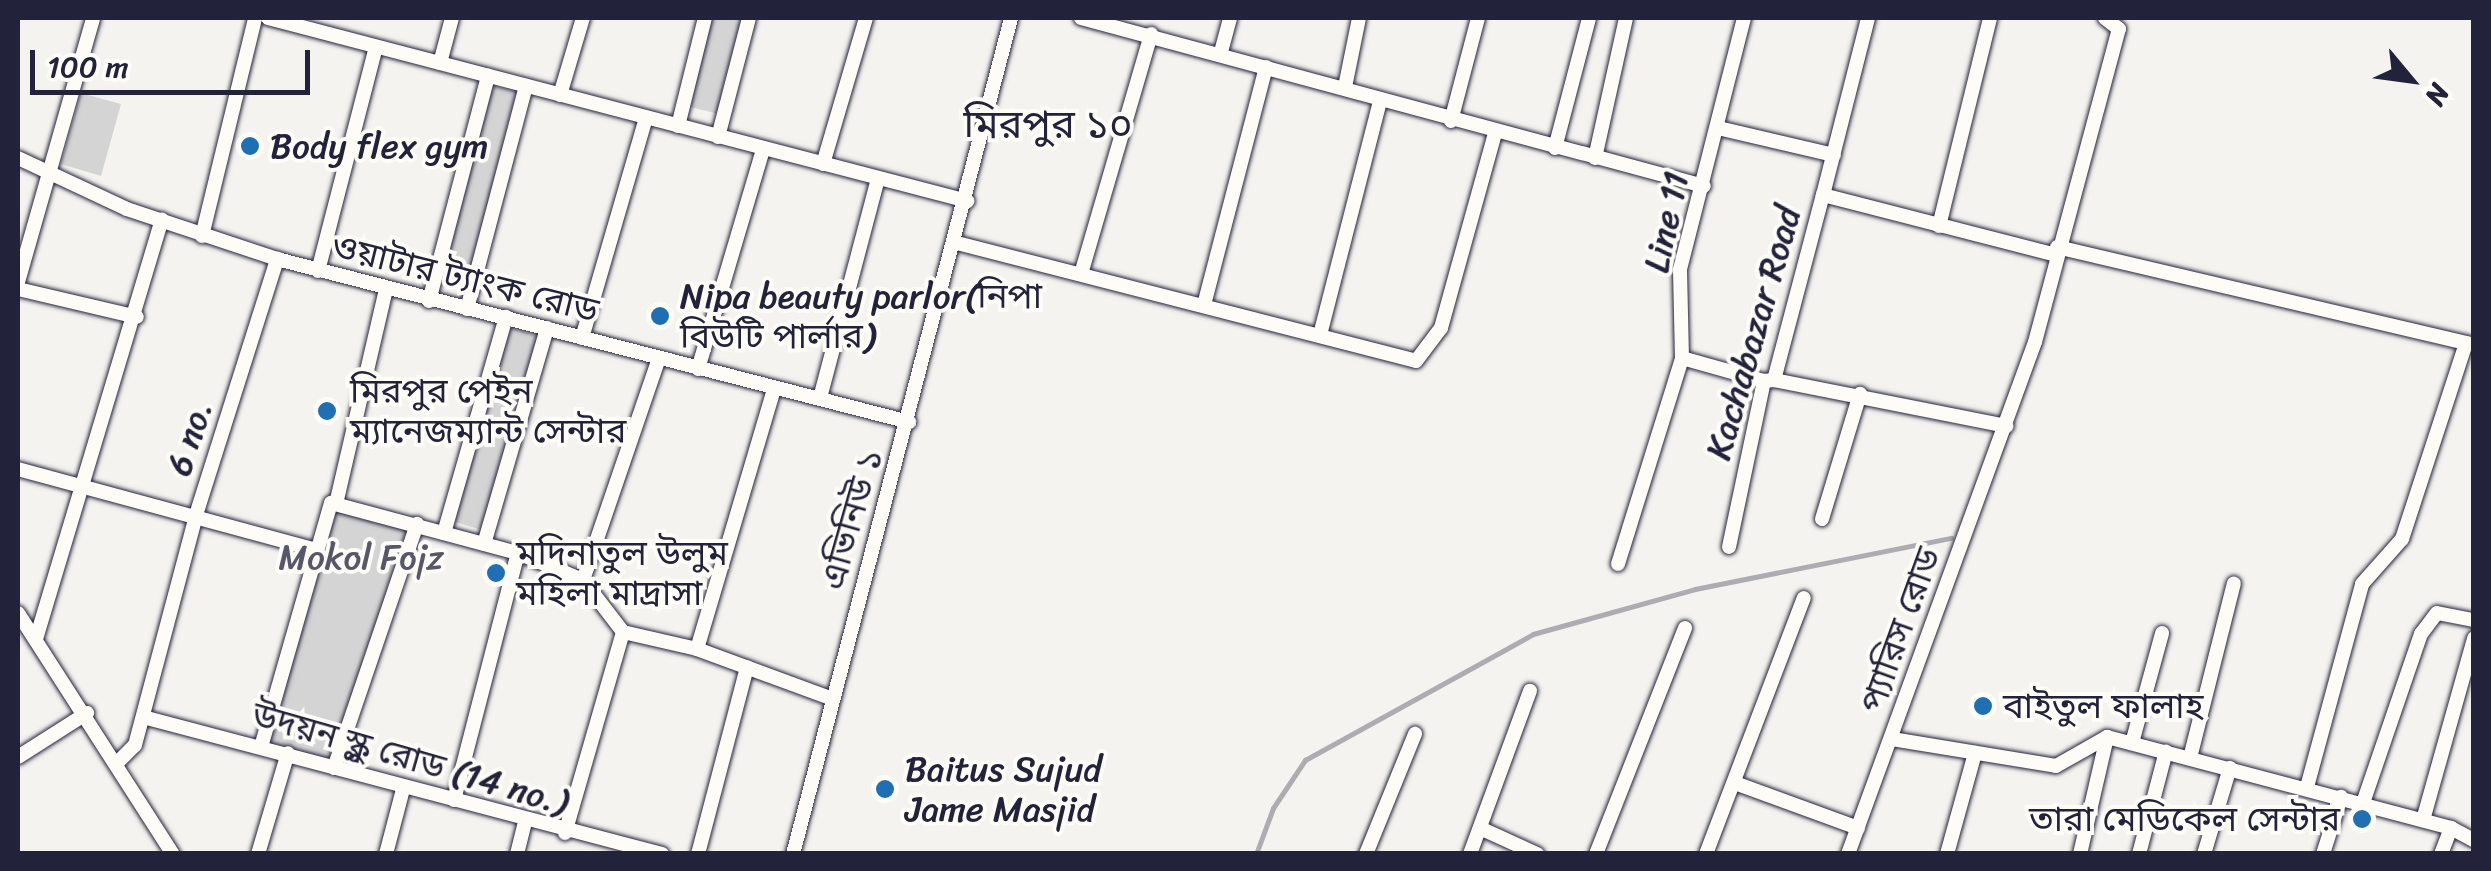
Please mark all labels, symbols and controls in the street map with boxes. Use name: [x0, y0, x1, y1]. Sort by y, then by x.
scale bar: [35, 30, 315, 92]
north arrow: [2361, 30, 2461, 130]
text: 100 m: [47, 40, 129, 94]
text: N: [2412, 74, 2464, 115]
district label: মিরপুর ১০: [963, 101, 1133, 149]
place label: Body flex gym: [270, 125, 489, 167]
marker: Body flex gym: [239, 135, 261, 157]
street label: Line 11: [1635, 168, 1697, 276]
street label: Kachabazar Road: [1697, 202, 1809, 464]
street label: ওয়াটার ট্যাংক রোড: [327, 225, 603, 331]
place label: Nipa beauty parlor(নিপা বিউটি পার্লার): [680, 275, 1045, 357]
marker: Nipa beauty parlor(নিপা বিউটি পার্লার): [649, 305, 671, 327]
place label: মিরপুর পেইন ম্যানেজম্যান্ট সেন্টার: [350, 370, 626, 452]
street label: 6 no.: [157, 395, 221, 481]
marker: মিরপুর পেইন ম্যানেজম্যান্ট সেন্টার: [314, 398, 340, 424]
street label: এভিনিউ ১: [811, 444, 891, 594]
place label: মদিনাতুল উলুম মহিলা মাদ্রাসা: [516, 532, 728, 614]
park label: Mokol Fojz: [278, 536, 444, 578]
street label: প্যারিস রোড: [1851, 542, 1949, 718]
marker: মদিনাতুল উলুম মহিলা মাদ্রাসা: [485, 562, 507, 584]
place label: বাইতুল ফালাহ: [2003, 685, 2203, 727]
street label: উদয়ন স্কুল রোড (14 no.): [247, 693, 573, 823]
marker: বাইতুল ফালাহ: [1972, 695, 1994, 717]
place label: Baitus Sujud Jame Masjid: [905, 748, 1103, 830]
marker: Baitus Sujud Jame Masjid: [874, 778, 896, 800]
place label: তারা মেডিকেল সেন্টার: [2029, 798, 2340, 840]
marker: তারা মেডিকেল সেন্টার: [2349, 806, 2375, 832]

